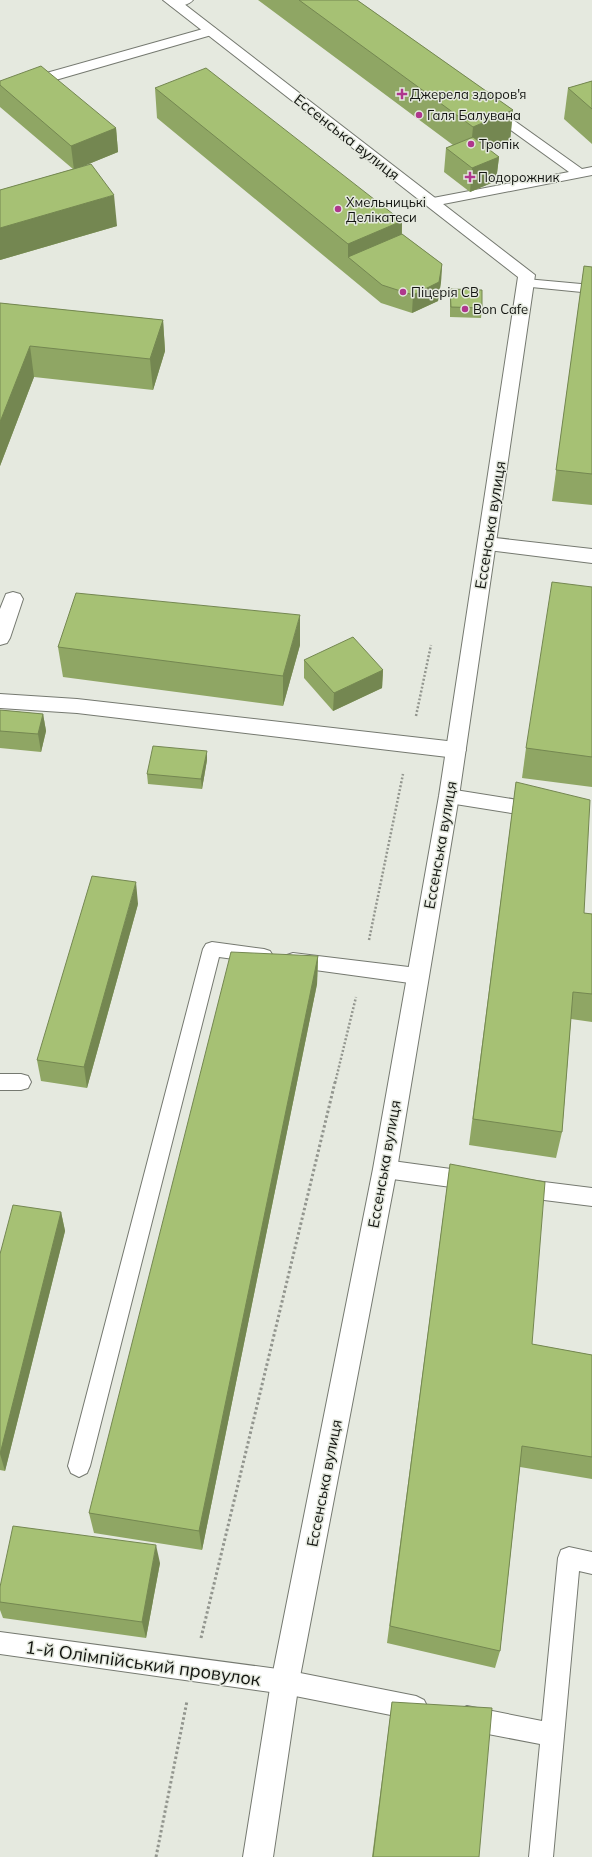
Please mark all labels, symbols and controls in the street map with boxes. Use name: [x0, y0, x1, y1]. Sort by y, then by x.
place label: Джерела здоров'я: [410, 86, 526, 102]
marker: Джерела здоров'я: [397, 89, 407, 99]
street label: Ессенська вулиця: [290, 90, 404, 184]
place label: Галя Балувана: [427, 107, 521, 123]
marker: Галя Балувана: [414, 110, 424, 120]
place label: Тропік: [479, 136, 519, 152]
marker: Тропік: [466, 139, 476, 149]
place label: Подорожник: [478, 169, 559, 185]
marker: Подорожник: [465, 172, 475, 182]
place label: Хмельницькі Делікатеси: [346, 194, 426, 225]
marker: Хмельницькі Делікатеси: [333, 204, 343, 214]
place label: Піцерія СВ: [411, 284, 479, 300]
marker: Піцерія СВ: [398, 287, 408, 297]
place label: Bon Cafe: [473, 301, 528, 317]
marker: Bon Cafe: [460, 304, 470, 314]
street label: Ессенська вулиця: [470, 460, 510, 590]
street label: Ессенська вулиця: [419, 780, 461, 910]
street label: Ессенська вулиця: [363, 1099, 405, 1229]
street label: Ессенська вулиця: [302, 1418, 346, 1548]
street label: 1-й Олімпійський провулок: [24, 1635, 263, 1691]

